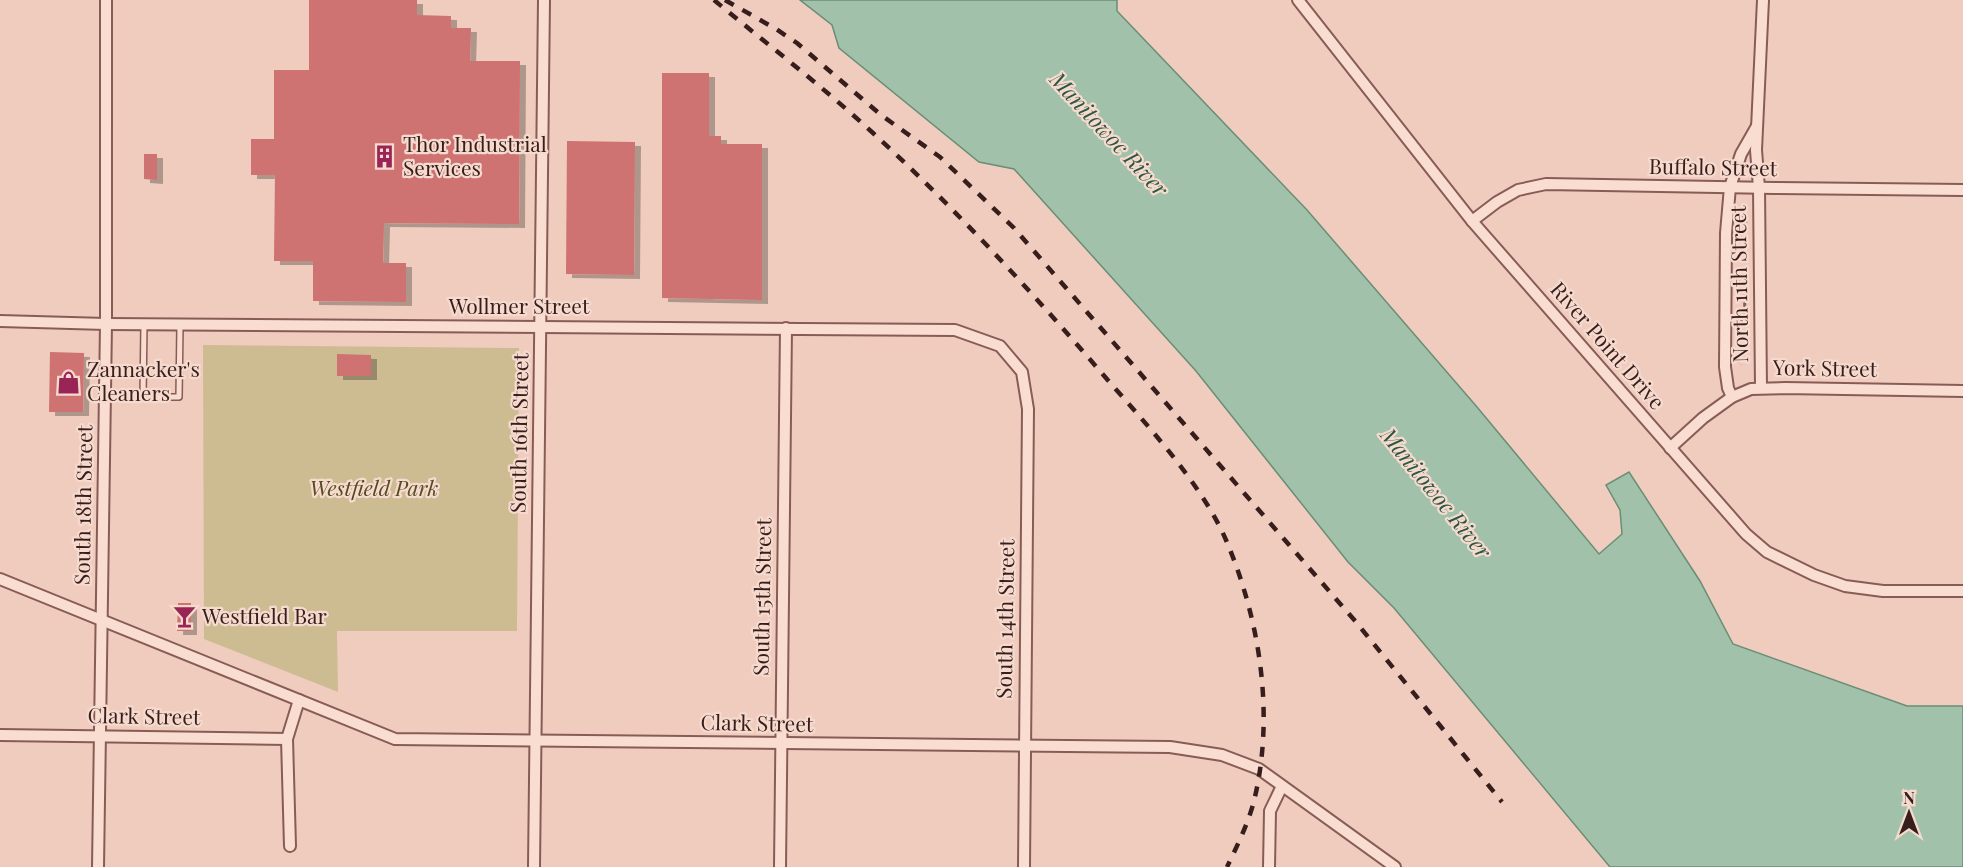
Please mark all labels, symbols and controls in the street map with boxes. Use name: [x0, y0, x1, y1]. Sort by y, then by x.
water label: Manitowoc River: [1043, 64, 1176, 203]
place label: Thor Industrial Services: [403, 129, 547, 181]
building icon: Thor Industrial Services: [372, 144, 398, 170]
street label: Buffalo Street: [1649, 151, 1778, 181]
street label: North 11th Street: [1723, 205, 1753, 363]
street label: River Point Drive: [1545, 275, 1672, 414]
street label: Wollmer Street: [448, 291, 590, 319]
street label: South 16th Street: [503, 352, 533, 513]
street label: York Street: [1772, 352, 1878, 382]
place label: Zannacker's Cleaners: [87, 354, 200, 406]
shop icon: Zannacker's Cleaners: [56, 369, 82, 395]
water label: Manitowoc River: [1374, 420, 1499, 565]
street label: South 18th Street: [67, 424, 97, 585]
park label: Westfield Park: [310, 473, 438, 501]
street label: South 15th Street: [746, 517, 776, 676]
street label: South 14th Street: [989, 538, 1019, 699]
place label: Westfield Bar: [201, 601, 327, 629]
bar icon: Westfield Bar: [171, 604, 197, 630]
street label: Clark Street: [87, 700, 201, 730]
street label: Clark Street: [700, 707, 814, 737]
north arrow: [1879, 783, 1939, 843]
text: N: [1903, 787, 1915, 808]

